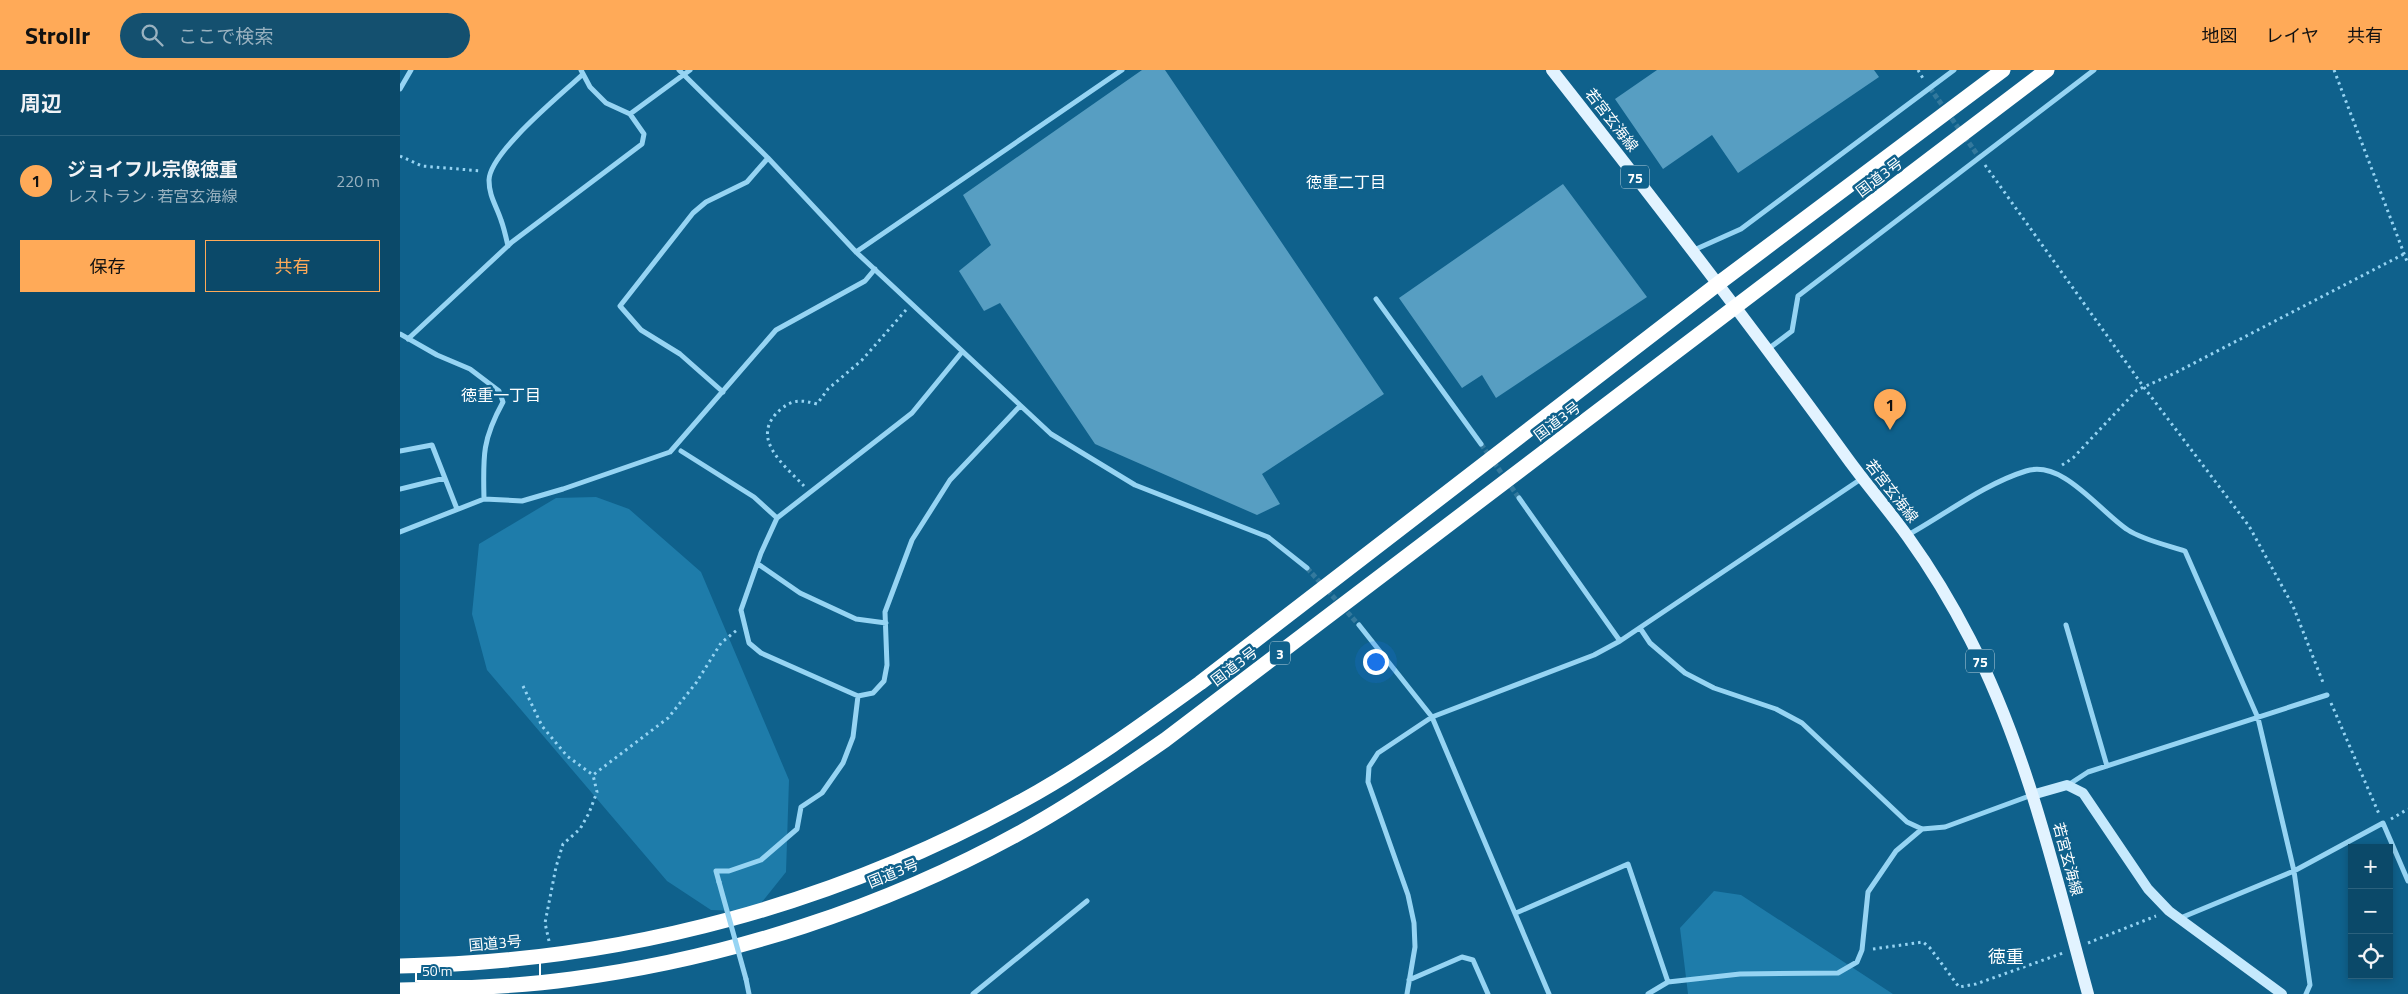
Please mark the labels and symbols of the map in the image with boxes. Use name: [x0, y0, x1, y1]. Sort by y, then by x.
street label: 若宮玄海線: [1580, 83, 1644, 157]
street label: 国道3号: [1851, 152, 1907, 202]
road number: 75: [1621, 165, 1649, 188]
district label: 徳重二丁目: [1306, 170, 1386, 194]
district label: 徳重一丁目: [461, 383, 541, 407]
pin: 1: [1874, 389, 1906, 430]
street label: 国道3号: [1529, 396, 1585, 446]
street label: 若宮玄海線: [1860, 454, 1924, 528]
street label: 国道3号: [1206, 641, 1262, 691]
road number: 3: [1270, 642, 1290, 664]
your location: [1363, 649, 1389, 675]
road number: 75: [1966, 650, 1994, 672]
street label: 若宮玄海線: [2047, 820, 2089, 898]
street label: 国道3号: [864, 852, 922, 894]
street label: 国道3号: [467, 929, 523, 957]
district label: 徳重: [1988, 943, 2024, 970]
scale bar: [415, 959, 541, 982]

